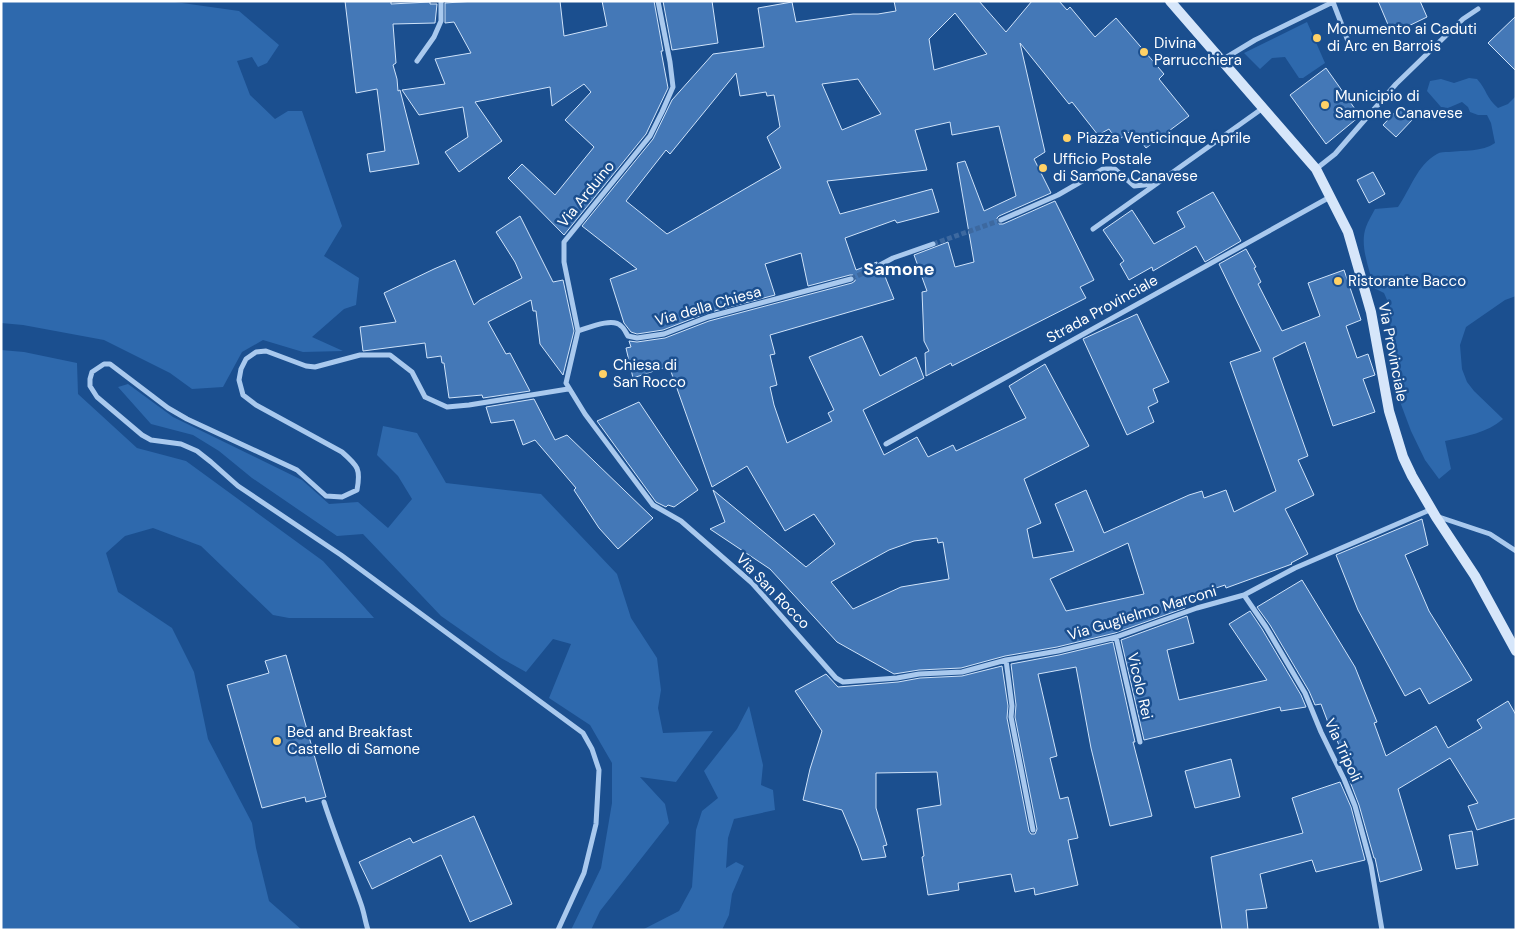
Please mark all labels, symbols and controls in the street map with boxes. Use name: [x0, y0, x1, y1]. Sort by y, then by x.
place label: Monumento ai Caduti di Arc en Barrois: [1327, 19, 1477, 56]
marker: Monumento ai Caduti di Arc en Barrois: [1311, 32, 1323, 44]
place label: Divina Parrucchiera: [1154, 33, 1242, 70]
marker: Divina Parrucchiera: [1138, 46, 1150, 58]
place label: Municipio di Samone Canavese: [1335, 86, 1463, 123]
marker: Municipio di Samone Canavese: [1319, 99, 1331, 111]
place label: Piazza Venticinque Aprile: [1077, 128, 1251, 148]
marker: Piazza Venticinque Aprile: [1061, 132, 1073, 144]
place label: Ufficio Postale di Samone Canavese: [1053, 149, 1198, 186]
street label: Via Arduino: [553, 156, 619, 231]
marker: Ufficio Postale di Samone Canavese: [1037, 162, 1049, 174]
district label: Samone: [863, 257, 935, 281]
street label: Strada Provinciale: [1043, 270, 1161, 348]
place label: Ristorante Bacco: [1348, 271, 1466, 291]
marker: Ristorante Bacco: [1332, 275, 1344, 287]
street label: Via della Chiesa: [652, 281, 764, 331]
street label: Via Provinciale: [1374, 301, 1412, 403]
place label: Chiesa di San Rocco: [613, 355, 686, 392]
marker: Chiesa di San Rocco: [597, 368, 609, 380]
street label: Via San Rocco: [732, 549, 815, 634]
street label: Via Guglielmo Marconi: [1065, 581, 1219, 645]
street label: Vicolo Rei: [1123, 651, 1157, 721]
street label: Via Tripoli: [1320, 715, 1366, 785]
place label: Bed and Breakfast Castello di Samone: [287, 722, 420, 759]
marker: Bed and Breakfast Castello di Samone: [271, 735, 283, 747]

